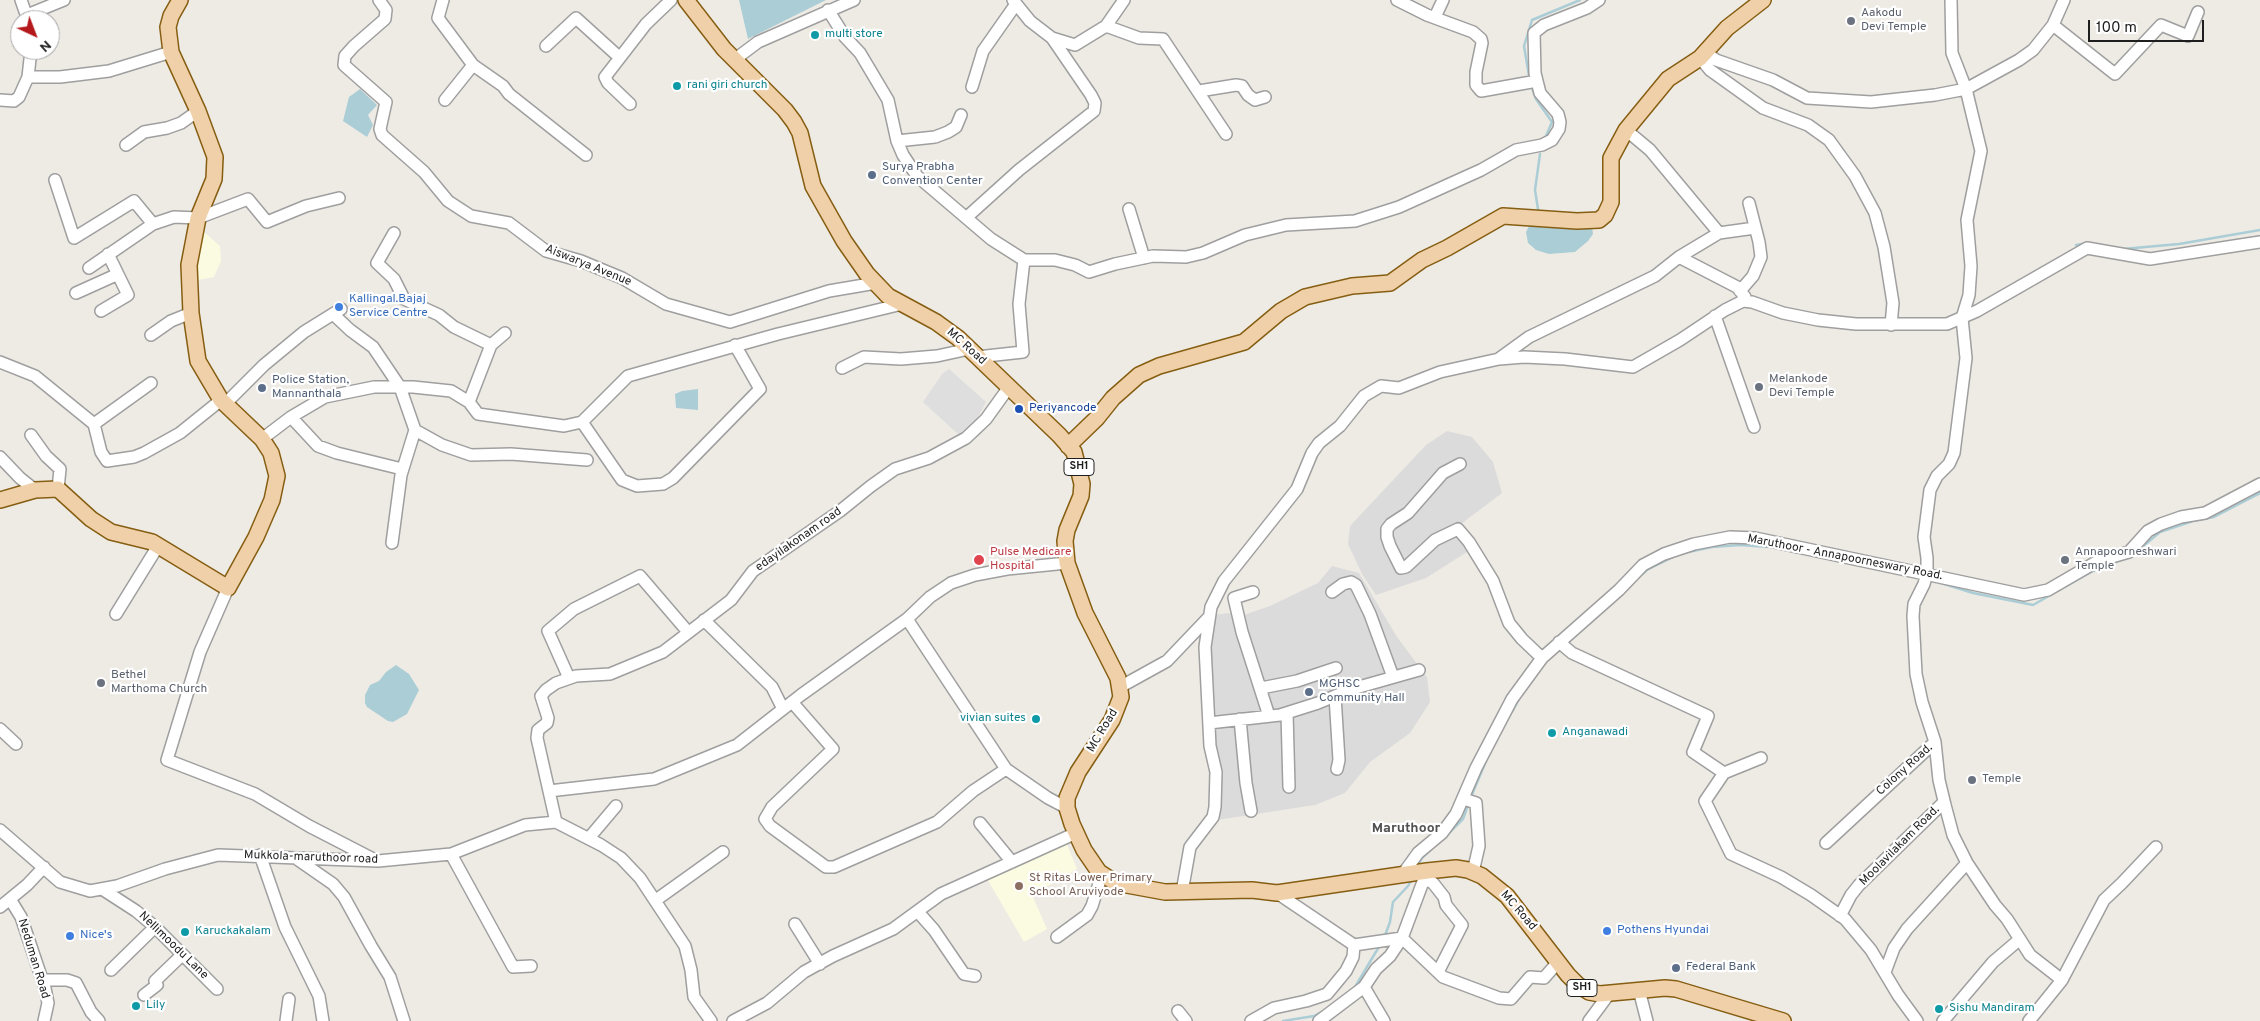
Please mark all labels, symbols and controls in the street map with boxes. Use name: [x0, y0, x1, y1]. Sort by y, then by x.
place label: Aakodu Devi Temple: [1861, 7, 1926, 35]
north arrow: [10, 10, 60, 60]
scale bar: [2090, 10, 2206, 42]
marker: Aakodu Devi Temple: [1845, 15, 1857, 27]
text: 100 m: [2096, 19, 2137, 38]
place label: multi store: [825, 28, 883, 42]
marker: multi store: [809, 29, 821, 41]
text: N: [35, 36, 54, 55]
place label: rani giri church: [687, 79, 768, 93]
marker: rani giri church: [671, 80, 683, 92]
place label: Surya Prabha Convention Center: [882, 161, 983, 189]
marker: Surya Prabha Convention Center: [866, 169, 878, 181]
street label: Aiswarya Avenue: [543, 242, 633, 290]
place label: Kallingal.Bajaj Service Centre: [349, 293, 428, 321]
marker: Kallingal.Bajaj Service Centre: [333, 301, 345, 313]
street label: MC Road: [943, 326, 989, 368]
place label: Melankode Devi Temple: [1769, 373, 1834, 401]
place label: Police Station, Mannanthala: [272, 374, 349, 402]
marker: Melankode Devi Temple: [1753, 381, 1765, 393]
marker: Police Station, Mannanthala: [256, 382, 268, 394]
place label: Periyancode: [1029, 402, 1097, 416]
marker: Periyancode: [1013, 403, 1025, 415]
road number: SH1: [1064, 458, 1094, 476]
street label: edayilakonam road: [753, 505, 845, 575]
street label: Maruthoor - Annapoorneswary Road.: [1746, 532, 1944, 584]
place label: Pulse Medicare Hospital: [990, 546, 1071, 574]
place label: Annapoorneshwari Temple: [2075, 546, 2177, 574]
marker: Pulse Medicare Hospital: [972, 553, 986, 567]
marker: Annapoorneshwari Temple: [2059, 554, 2071, 566]
place label: Bethel Marthoma Church: [111, 669, 207, 697]
marker: Bethel Marthoma Church: [95, 677, 107, 689]
place label: MGHSC Community Hall: [1319, 678, 1405, 706]
marker: MGHSC Community Hall: [1303, 686, 1315, 698]
street label: MC Road: [1084, 707, 1122, 755]
place label: vivian suites: [960, 712, 1026, 726]
marker: vivian suites: [1030, 713, 1042, 725]
place label: Anganawadi: [1562, 726, 1628, 740]
marker: Anganawadi: [1546, 727, 1558, 739]
street label: Colony Road.: [1874, 741, 1936, 799]
place label: Temple: [1982, 773, 2021, 787]
marker: Temple: [1966, 774, 1978, 786]
street label: Moolavilakam Road.: [1857, 803, 1943, 889]
district label: Maruthoor: [1372, 821, 1440, 837]
street label: Mukkola-maruthoor road: [244, 848, 378, 868]
place label: St Ritas Lower Primary School Aruviyode: [1029, 872, 1152, 900]
marker: St Ritas Lower Primary School Aruviyode: [1013, 880, 1025, 892]
street label: MC Road: [1497, 888, 1539, 934]
street label: Nellimoodu Lane: [135, 909, 211, 983]
street label: Neduman Road: [14, 917, 52, 1001]
place label: Pothens Hyundai: [1617, 924, 1709, 938]
place label: Karuckakalam: [195, 925, 271, 939]
marker: Pothens Hyundai: [1601, 925, 1613, 937]
marker: Karuckakalam: [179, 926, 191, 938]
place label: Nice's: [80, 929, 112, 943]
marker: Nice's: [64, 930, 76, 942]
place label: Federal Bank: [1686, 961, 1756, 975]
marker: Federal Bank: [1670, 962, 1682, 974]
road number: SH1: [1567, 980, 1597, 996]
place label: Lily: [146, 999, 165, 1013]
marker: Lily: [130, 1000, 142, 1012]
place label: Sishu Mandiram: [1949, 1002, 2035, 1016]
marker: Sishu Mandiram: [1933, 1003, 1945, 1015]

